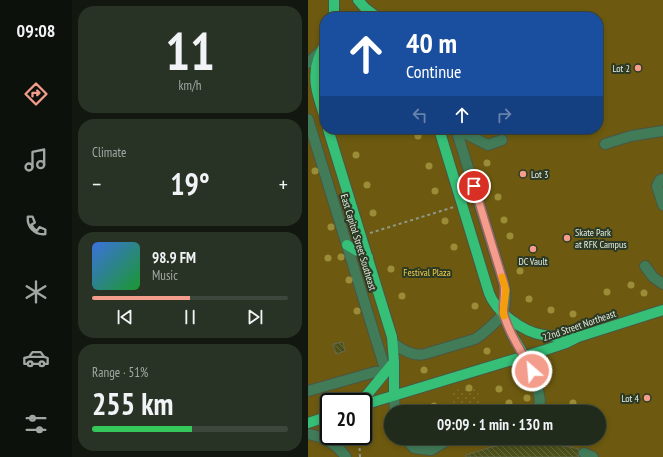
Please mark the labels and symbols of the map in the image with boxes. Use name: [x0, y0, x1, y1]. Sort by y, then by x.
place label: Lot 2: [613, 62, 630, 75]
marker: Lot 2: [633, 63, 643, 73]
place label: Lot 3: [531, 168, 548, 181]
pin: [457, 169, 491, 203]
marker: Lot 3: [518, 169, 528, 179]
street label: East Capitol Street Southeast: [338, 192, 379, 292]
place label: Skate Park at RFK Campus: [575, 226, 627, 251]
marker: Skate Park at RFK Campus: [562, 233, 572, 243]
marker: DC Vault: [528, 244, 538, 254]
place label: DC Vault: [518, 255, 548, 268]
park label: Festival Plaza: [403, 266, 451, 279]
street label: 22nd Street Northeast: [541, 307, 618, 344]
position arrow: [511, 350, 553, 392]
place label: Lot 4: [622, 392, 639, 405]
speed limit sign: 20: [320, 393, 372, 445]
marker: Lot 4: [642, 393, 652, 403]

